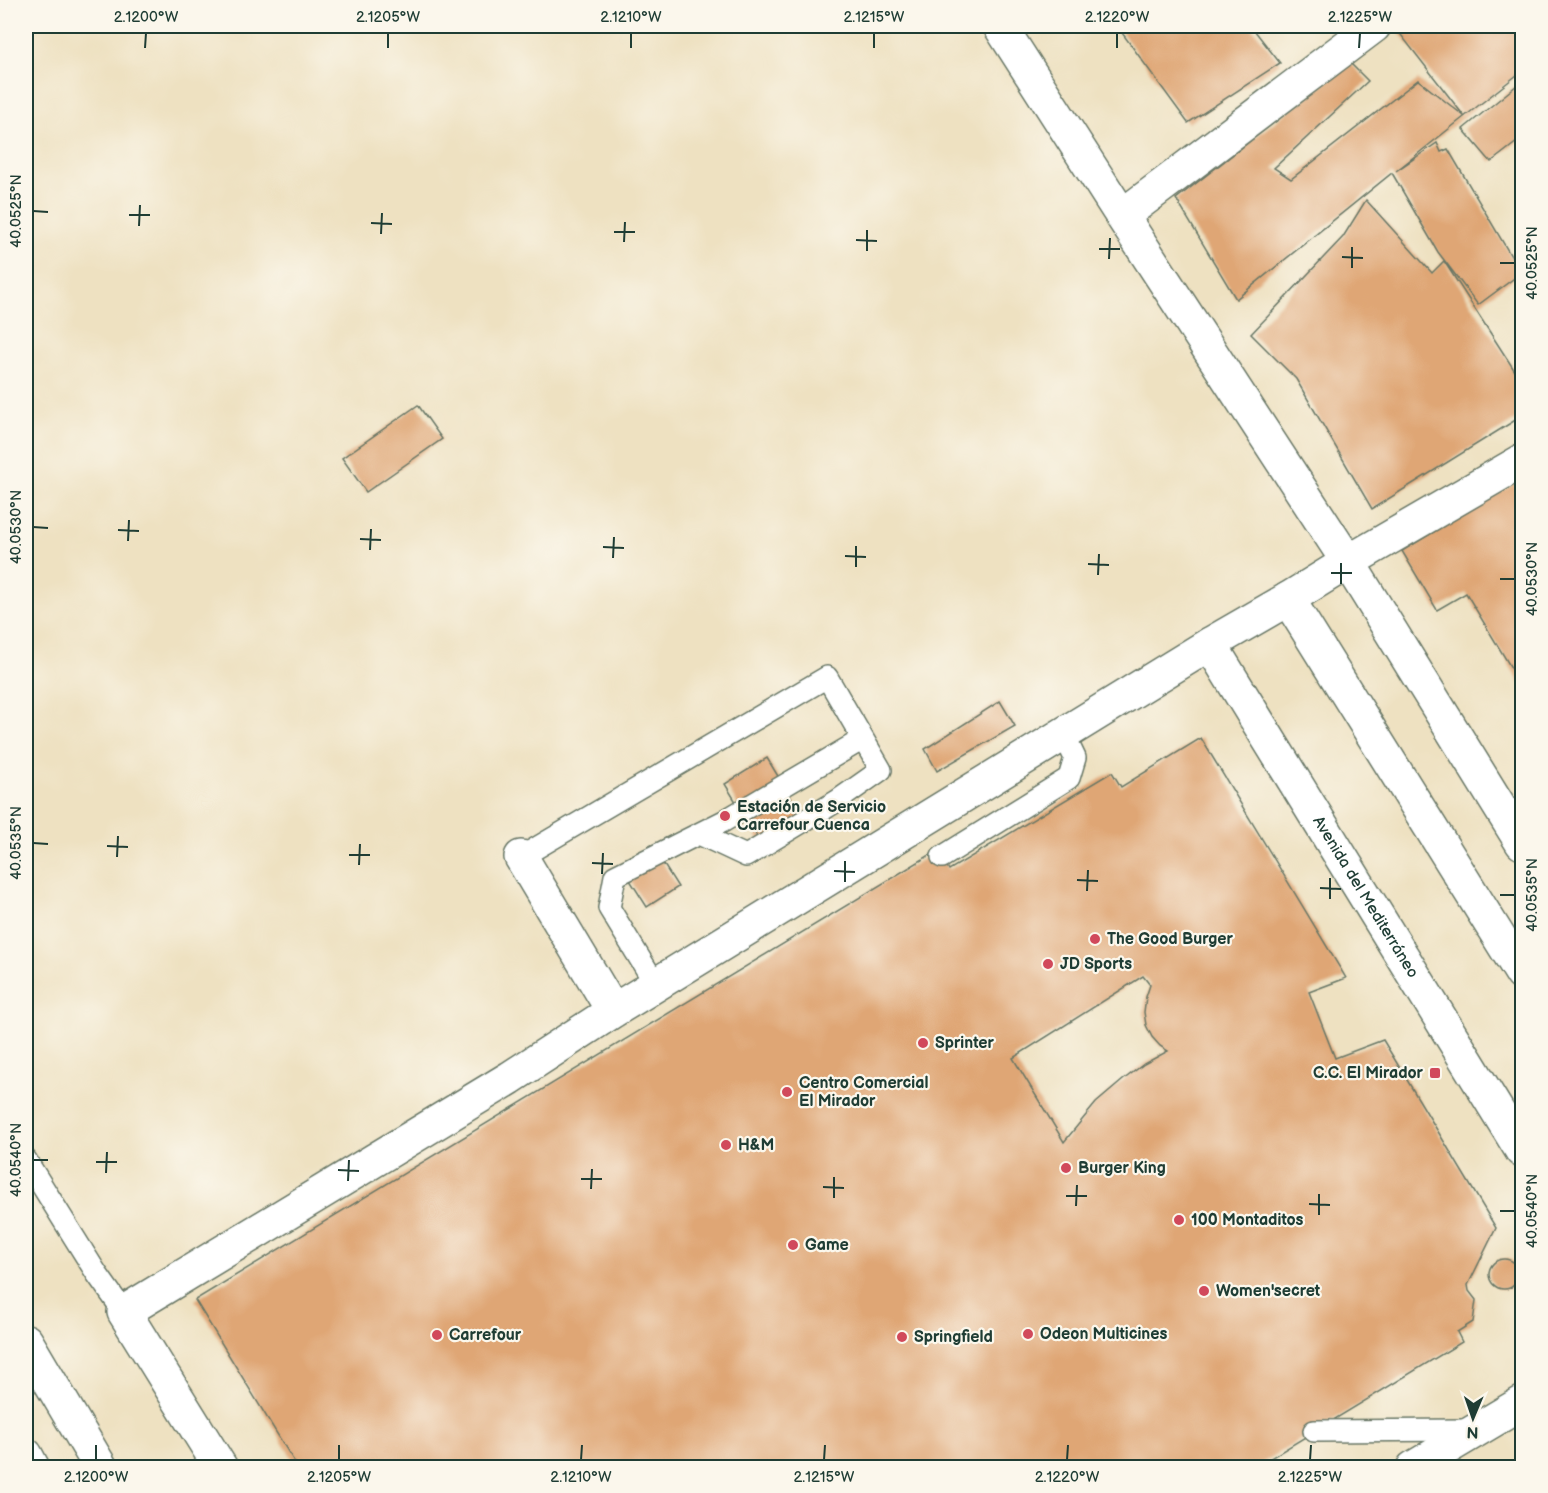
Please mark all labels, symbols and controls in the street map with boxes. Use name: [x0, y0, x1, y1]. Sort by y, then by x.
text: 2.1200°W: [114, 8, 179, 27]
text: 2.1205°W: [356, 8, 420, 27]
text: 2.1210°W: [600, 8, 662, 27]
text: 2.1215°W: [844, 8, 905, 27]
text: 2.1220°W: [1085, 8, 1150, 27]
text: 2.1225°W: [1328, 8, 1392, 27]
text: 40.0525°N: [7, 174, 26, 248]
text: 40.0525°N: [1523, 226, 1542, 300]
text: 40.0530°N: [7, 490, 26, 564]
text: 40.0530°N: [1523, 542, 1542, 616]
place label: Estación de Servicio Carrefour Cuenca: [737, 798, 886, 835]
text: 40.0535°N: [7, 806, 26, 880]
marker: Estación de Servicio Carrefour Cuenca: [718, 809, 732, 823]
street label: Avenida del Mediterráneo: [1309, 813, 1423, 981]
text: 40.0535°N: [1523, 858, 1542, 932]
place label: The Good Burger: [1107, 930, 1234, 949]
marker: The Good Burger: [1088, 932, 1102, 946]
place label: JD Sports: [1060, 955, 1132, 974]
marker: JD Sports: [1041, 957, 1055, 971]
place label: Sprinter: [935, 1034, 994, 1053]
marker: Sprinter: [916, 1036, 930, 1050]
place label: C.C. El Mirador: [1313, 1064, 1424, 1083]
marker: C.C. El Mirador: [1428, 1066, 1442, 1080]
place label: Centro Comercial El Mirador: [799, 1074, 928, 1111]
marker: Centro Comercial El Mirador: [780, 1085, 794, 1099]
text: 40.0540°N: [7, 1123, 26, 1197]
place label: H&M: [738, 1136, 774, 1155]
marker: H&M: [719, 1138, 733, 1152]
place label: Burger King: [1078, 1159, 1166, 1178]
marker: Burger King: [1059, 1161, 1073, 1175]
text: 40.0540°N: [1523, 1174, 1542, 1248]
place label: 100 Montaditos: [1191, 1211, 1304, 1230]
marker: 100 Montaditos: [1172, 1213, 1186, 1227]
place label: Game: [805, 1236, 849, 1255]
marker: Game: [786, 1238, 800, 1252]
place label: Women'secret: [1216, 1282, 1321, 1301]
marker: Women'secret: [1197, 1284, 1211, 1298]
place label: Odeon Multicines: [1040, 1325, 1167, 1344]
place label: Carrefour: [449, 1326, 522, 1345]
marker: Odeon Multicines: [1021, 1327, 1035, 1341]
marker: Carrefour: [430, 1328, 444, 1342]
place label: Springfield: [914, 1328, 993, 1347]
marker: Springfield: [895, 1330, 909, 1344]
north arrow: [1443, 1388, 1503, 1448]
text: N: [1466, 1422, 1479, 1441]
text: 2.1200°W: [64, 1468, 129, 1487]
text: 2.1205°W: [307, 1468, 371, 1487]
text: 2.1210°W: [550, 1468, 612, 1487]
text: 2.1215°W: [794, 1468, 855, 1487]
text: 2.1220°W: [1035, 1468, 1100, 1487]
text: 2.1225°W: [1278, 1468, 1342, 1487]

